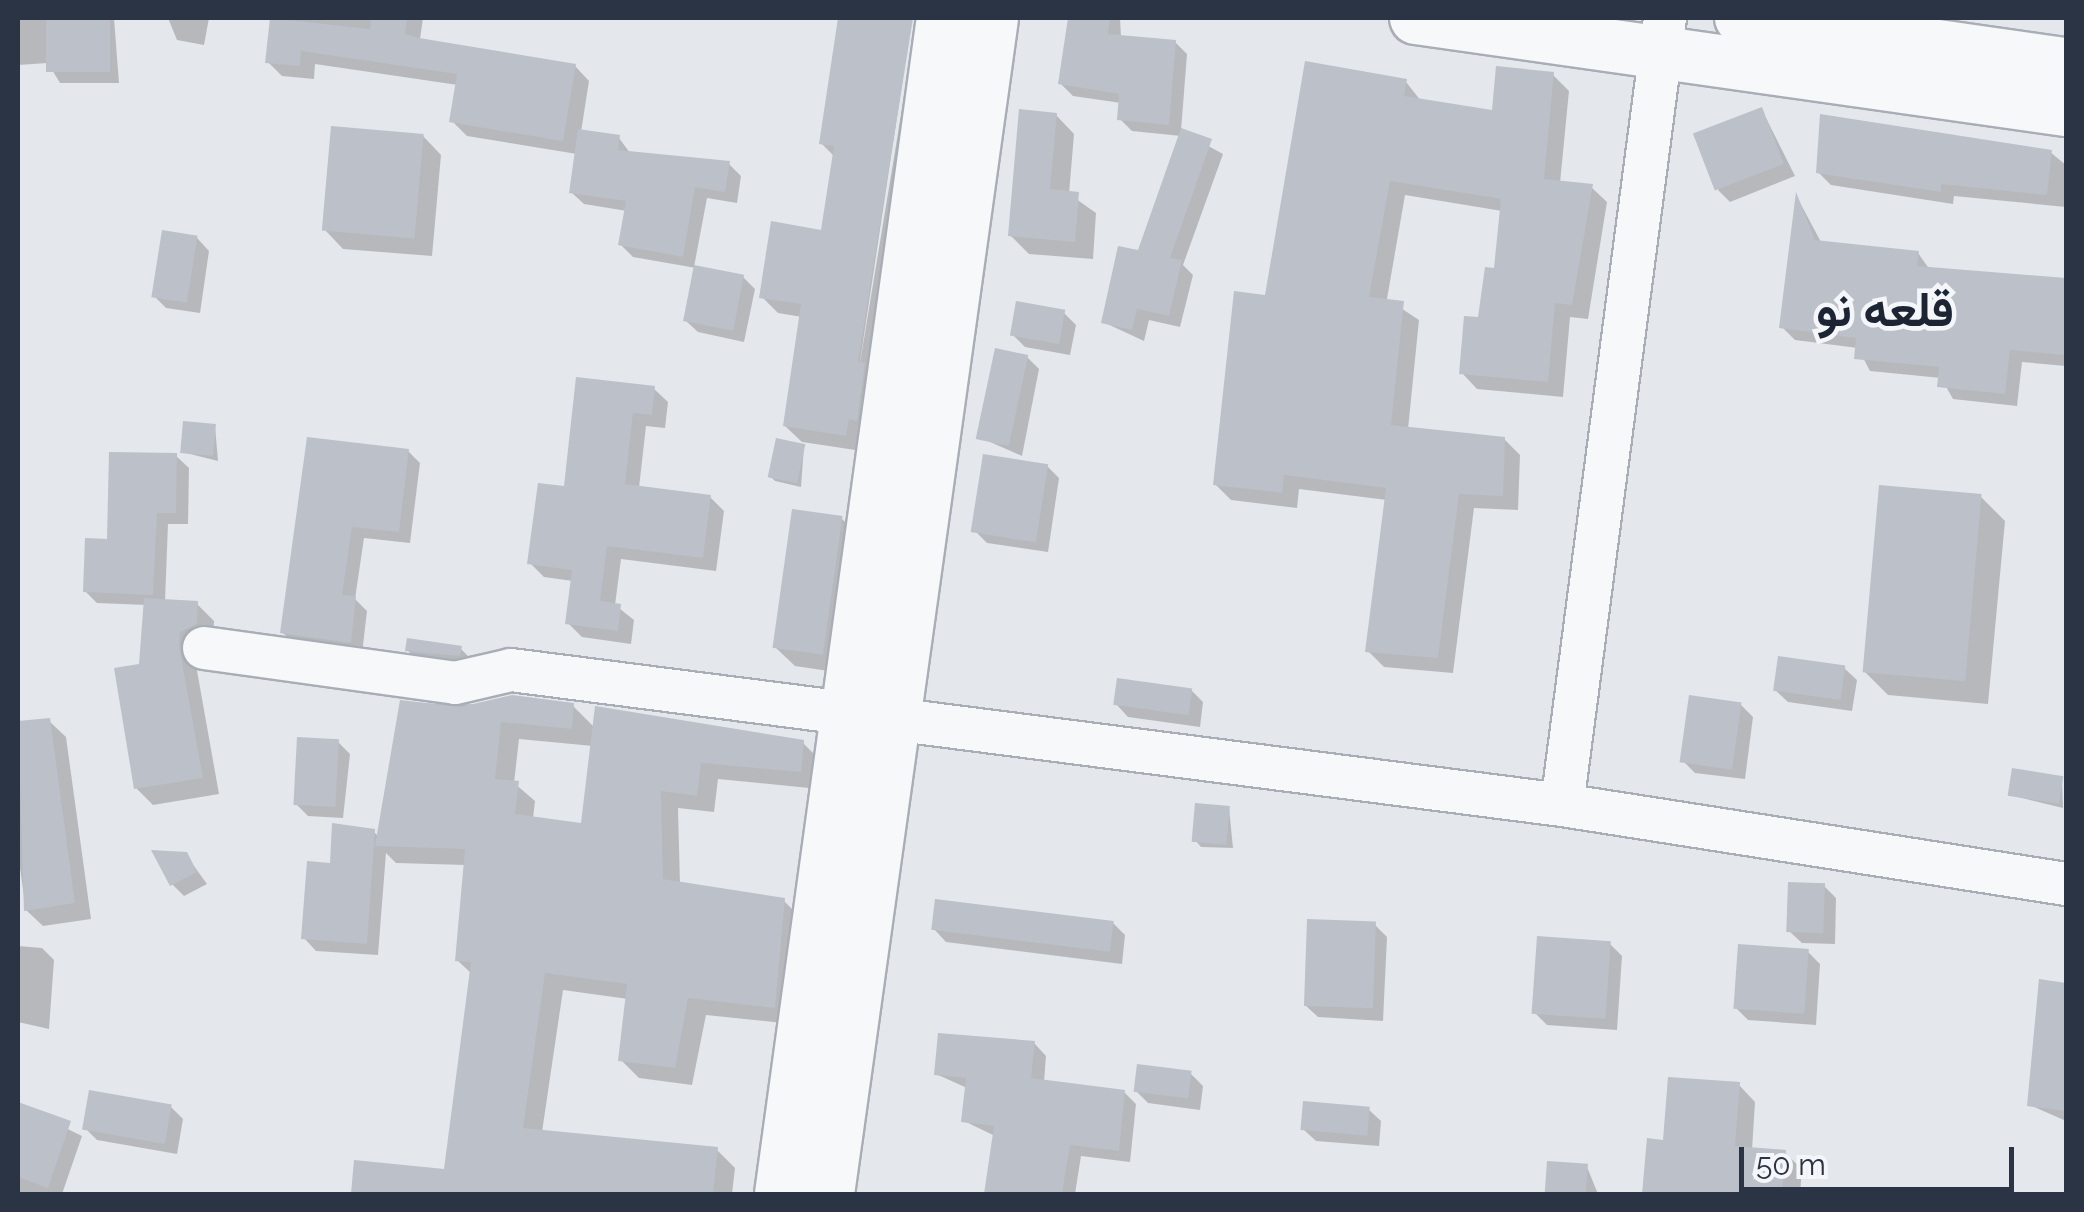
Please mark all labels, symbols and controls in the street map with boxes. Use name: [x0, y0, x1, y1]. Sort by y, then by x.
district label: قلعه نو: [1816, 281, 1954, 339]
scale bar: [1744, 1127, 2019, 1189]
text: 50 m: [1756, 1147, 1826, 1182]

